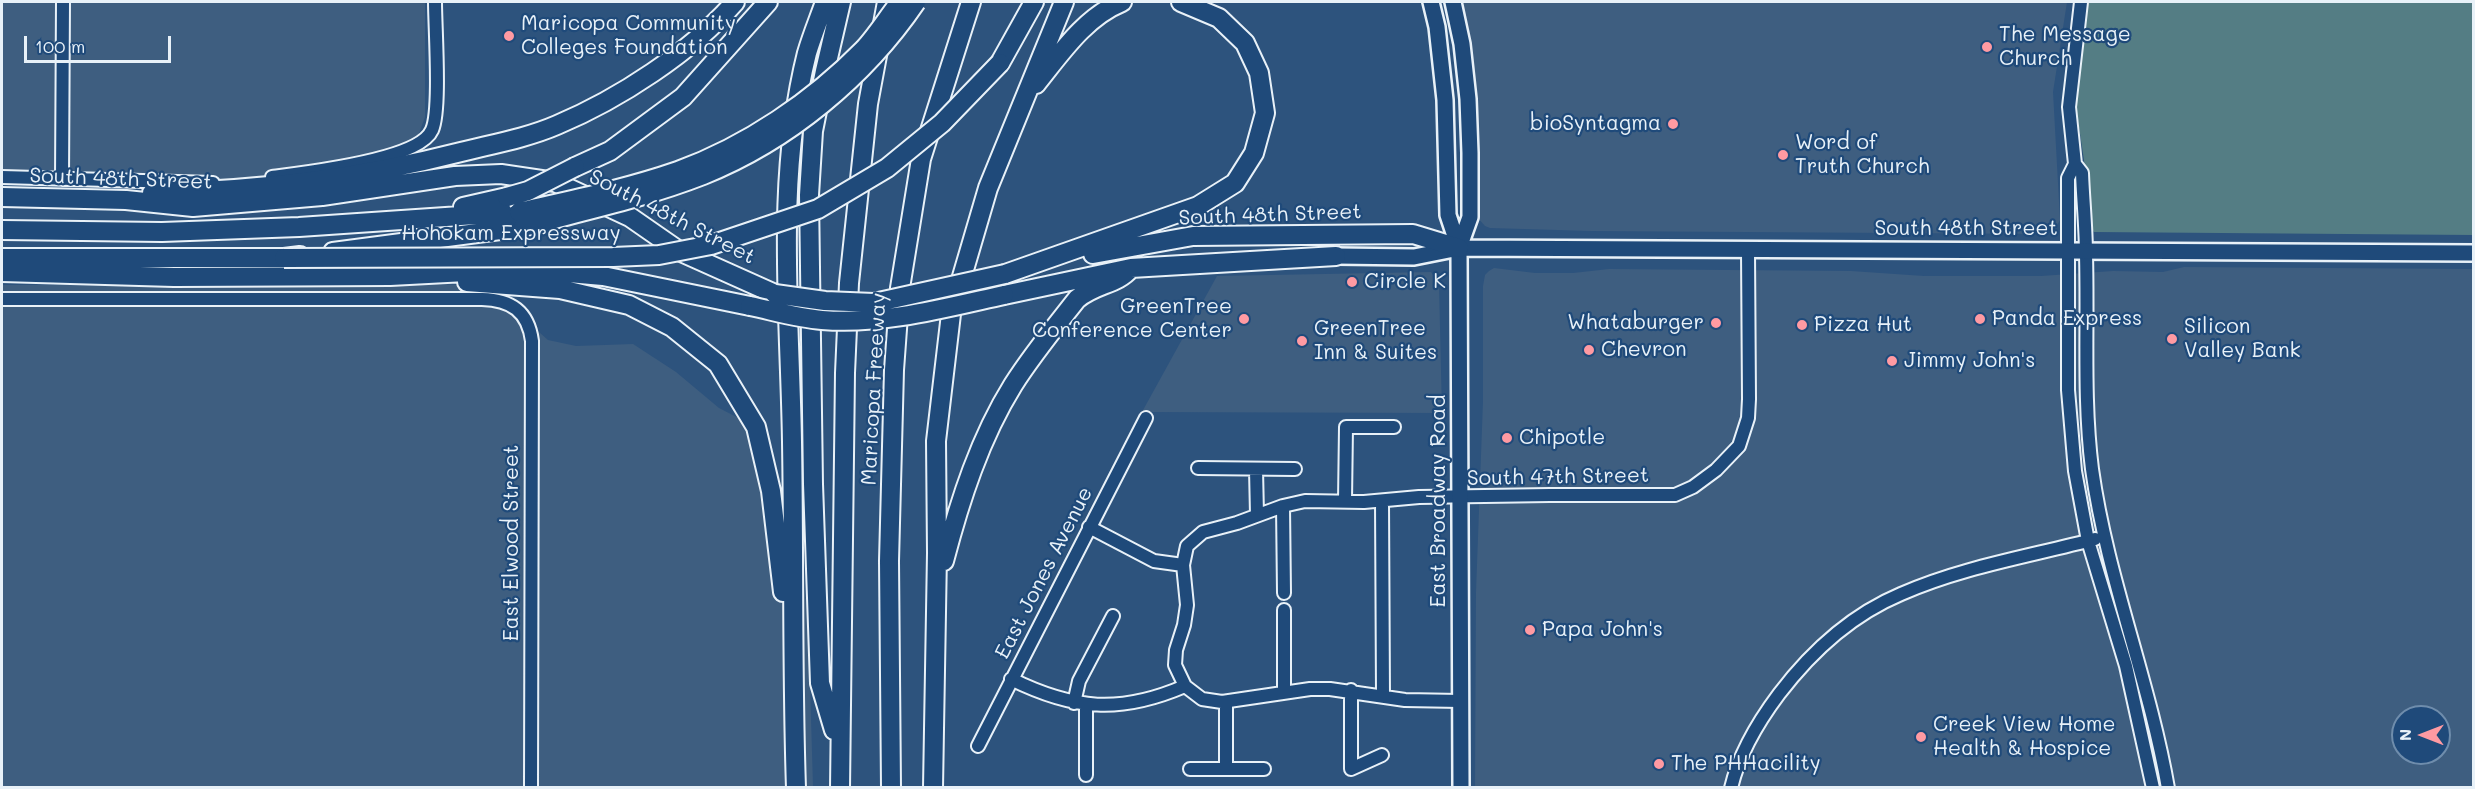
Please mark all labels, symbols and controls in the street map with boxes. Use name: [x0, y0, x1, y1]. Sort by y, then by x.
place label: Maricopa Community Colleges Foundation: [521, 11, 736, 61]
place label: The Message Church: [1999, 22, 2131, 72]
scale bar: [27, 24, 174, 62]
marker: Maricopa Community Colleges Foundation: [502, 29, 516, 43]
text: 100 m: [35, 34, 85, 58]
marker: The Message Church: [1980, 40, 1994, 54]
place label: bioSyntagma: [1530, 111, 1661, 137]
marker: bioSyntagma: [1666, 117, 1680, 131]
place label: Word of Truth Church: [1795, 130, 1930, 180]
marker: Word of Truth Church: [1776, 148, 1790, 162]
street label: South 48th Street: [29, 163, 213, 195]
street label: South 48th Street: [585, 164, 759, 270]
street label: South 48th Street: [1178, 199, 1362, 231]
street label: South 48th Street: [1874, 216, 2058, 242]
street label: Hohokam Expressway: [401, 221, 621, 247]
place label: Circle K: [1364, 269, 1446, 295]
marker: Circle K: [1345, 275, 1359, 289]
street label: Maricopa Freeway: [856, 292, 892, 486]
place label: GreenTree Conference Center: [1032, 294, 1232, 344]
place label: Panda Express: [1992, 306, 2142, 332]
place label: Whataburger: [1567, 310, 1704, 336]
marker: GreenTree Conference Center: [1237, 312, 1251, 326]
place label: Pizza Hut: [1814, 312, 1912, 338]
marker: Panda Express: [1973, 312, 1987, 326]
place label: Silicon Valley Bank: [2184, 314, 2301, 364]
place label: GreenTree Inn & Suites: [1314, 316, 1437, 366]
marker: Whataburger: [1709, 316, 1723, 330]
marker: Pizza Hut: [1795, 318, 1809, 332]
marker: Silicon Valley Bank: [2165, 332, 2179, 346]
marker: GreenTree Inn & Suites: [1295, 334, 1309, 348]
place label: Chevron: [1601, 337, 1687, 363]
marker: Chevron: [1582, 343, 1596, 357]
place label: Jimmy John's: [1904, 348, 2035, 374]
marker: Jimmy John's: [1885, 354, 1899, 368]
street label: East Broadway Road: [1426, 394, 1452, 608]
place label: Chipotle: [1519, 425, 1605, 451]
marker: Chipotle: [1500, 431, 1514, 445]
street label: East Elwood Street: [499, 445, 525, 641]
street label: South 47th Street: [1467, 463, 1649, 491]
street label: East Jones Avenue: [990, 483, 1098, 663]
place label: Papa John's: [1542, 617, 1663, 643]
marker: Papa John's: [1523, 623, 1537, 637]
north arrow: [2391, 705, 2451, 765]
place label: Creek View Home Health & Hospice: [1933, 712, 2116, 762]
text: N: [2394, 729, 2415, 741]
marker: Creek View Home Health & Hospice: [1914, 730, 1928, 744]
place label: The PHHacility: [1671, 751, 1821, 777]
marker: The PHHacility: [1652, 757, 1666, 771]

